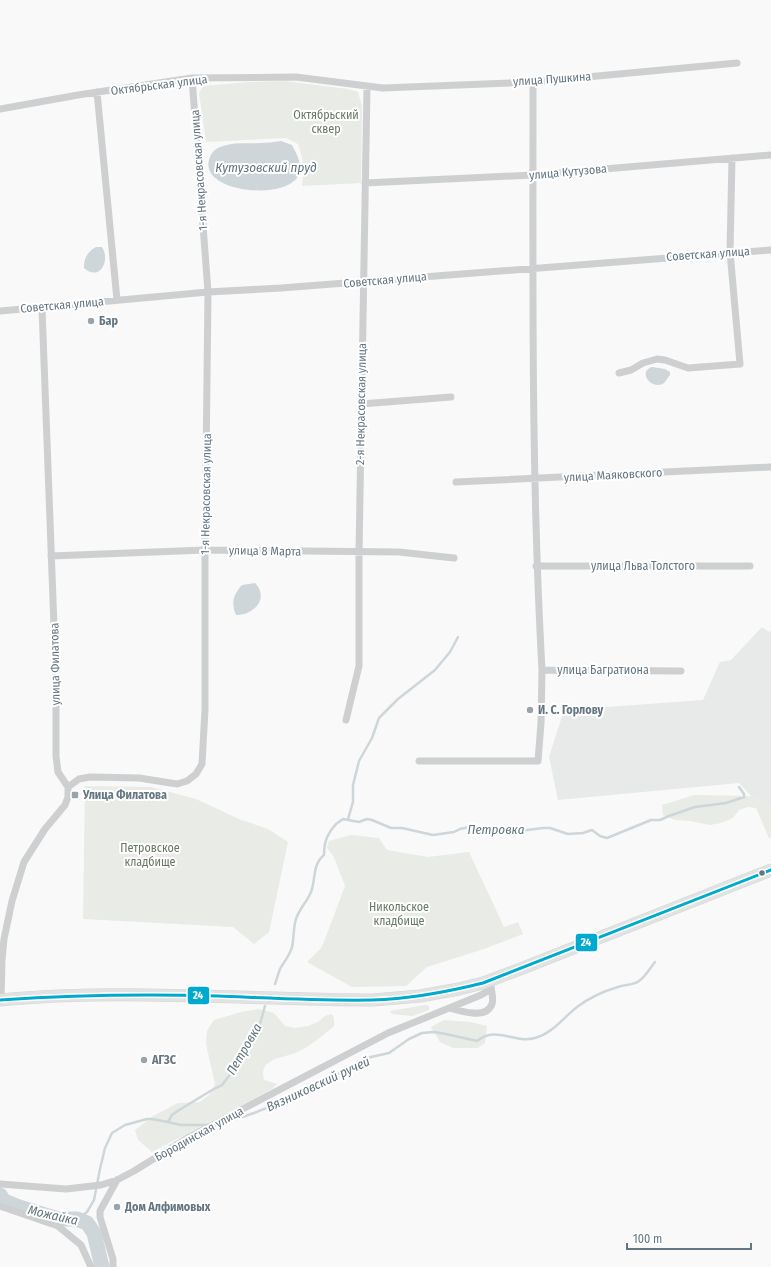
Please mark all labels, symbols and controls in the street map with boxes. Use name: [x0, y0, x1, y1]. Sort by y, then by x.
street label: улица Пушкина: [512, 69, 592, 89]
street label: Октябрьская улица: [110, 72, 208, 98]
park label: Октябрьский сквер: [293, 108, 359, 136]
street label: 1-я Некрасовская улица: [188, 109, 210, 231]
water label: Кутузовский пруд: [215, 160, 317, 175]
street label: улица Кутузова: [529, 162, 608, 182]
street label: Советская улица: [666, 244, 750, 264]
street label: Советская улица: [343, 269, 427, 291]
street label: Советская улица: [20, 294, 104, 316]
place label: Бар: [99, 314, 118, 328]
marker: Бар: [86, 316, 96, 326]
street label: 2-я Некрасовская улица: [353, 343, 369, 465]
street label: 1-я Некрасовская улица: [198, 433, 214, 555]
street label: улица Маяковского: [563, 465, 663, 485]
street label: улица 8 Марта: [229, 543, 302, 559]
street label: улица Льва Толстого: [591, 559, 695, 573]
street label: улица Филатова: [47, 622, 63, 705]
street label: улица Багратиона: [557, 663, 649, 677]
place label: И. С. Горлову: [538, 703, 604, 717]
marker: И. С. Горлову: [525, 705, 535, 715]
place label: Улица Филатова: [82, 788, 167, 802]
marker: Улица Филатова: [70, 790, 80, 800]
water label: Петровка: [468, 822, 525, 837]
park label: Петровское кладбище: [120, 841, 180, 869]
unlabelled marker: [757, 868, 767, 878]
park label: Никольское кладбище: [369, 900, 429, 928]
line badge: 24: [575, 933, 598, 952]
text: 24: [580, 936, 592, 949]
line badge: 24: [187, 986, 210, 1005]
text: 24: [192, 989, 204, 1002]
water label: Петровка: [223, 1020, 265, 1077]
place label: АГЗС: [151, 1053, 177, 1067]
water label: Вязниковский ручей: [264, 1053, 372, 1115]
marker: АГЗС: [139, 1055, 149, 1065]
street label: Бородинская улица: [152, 1104, 246, 1164]
place label: Дом Алфимовых: [124, 1200, 211, 1214]
water label: Можайка: [26, 1202, 80, 1228]
marker: Дом Алфимовых: [112, 1202, 122, 1212]
scale bar: [627, 1225, 751, 1251]
text: 100 m: [633, 1232, 662, 1246]

